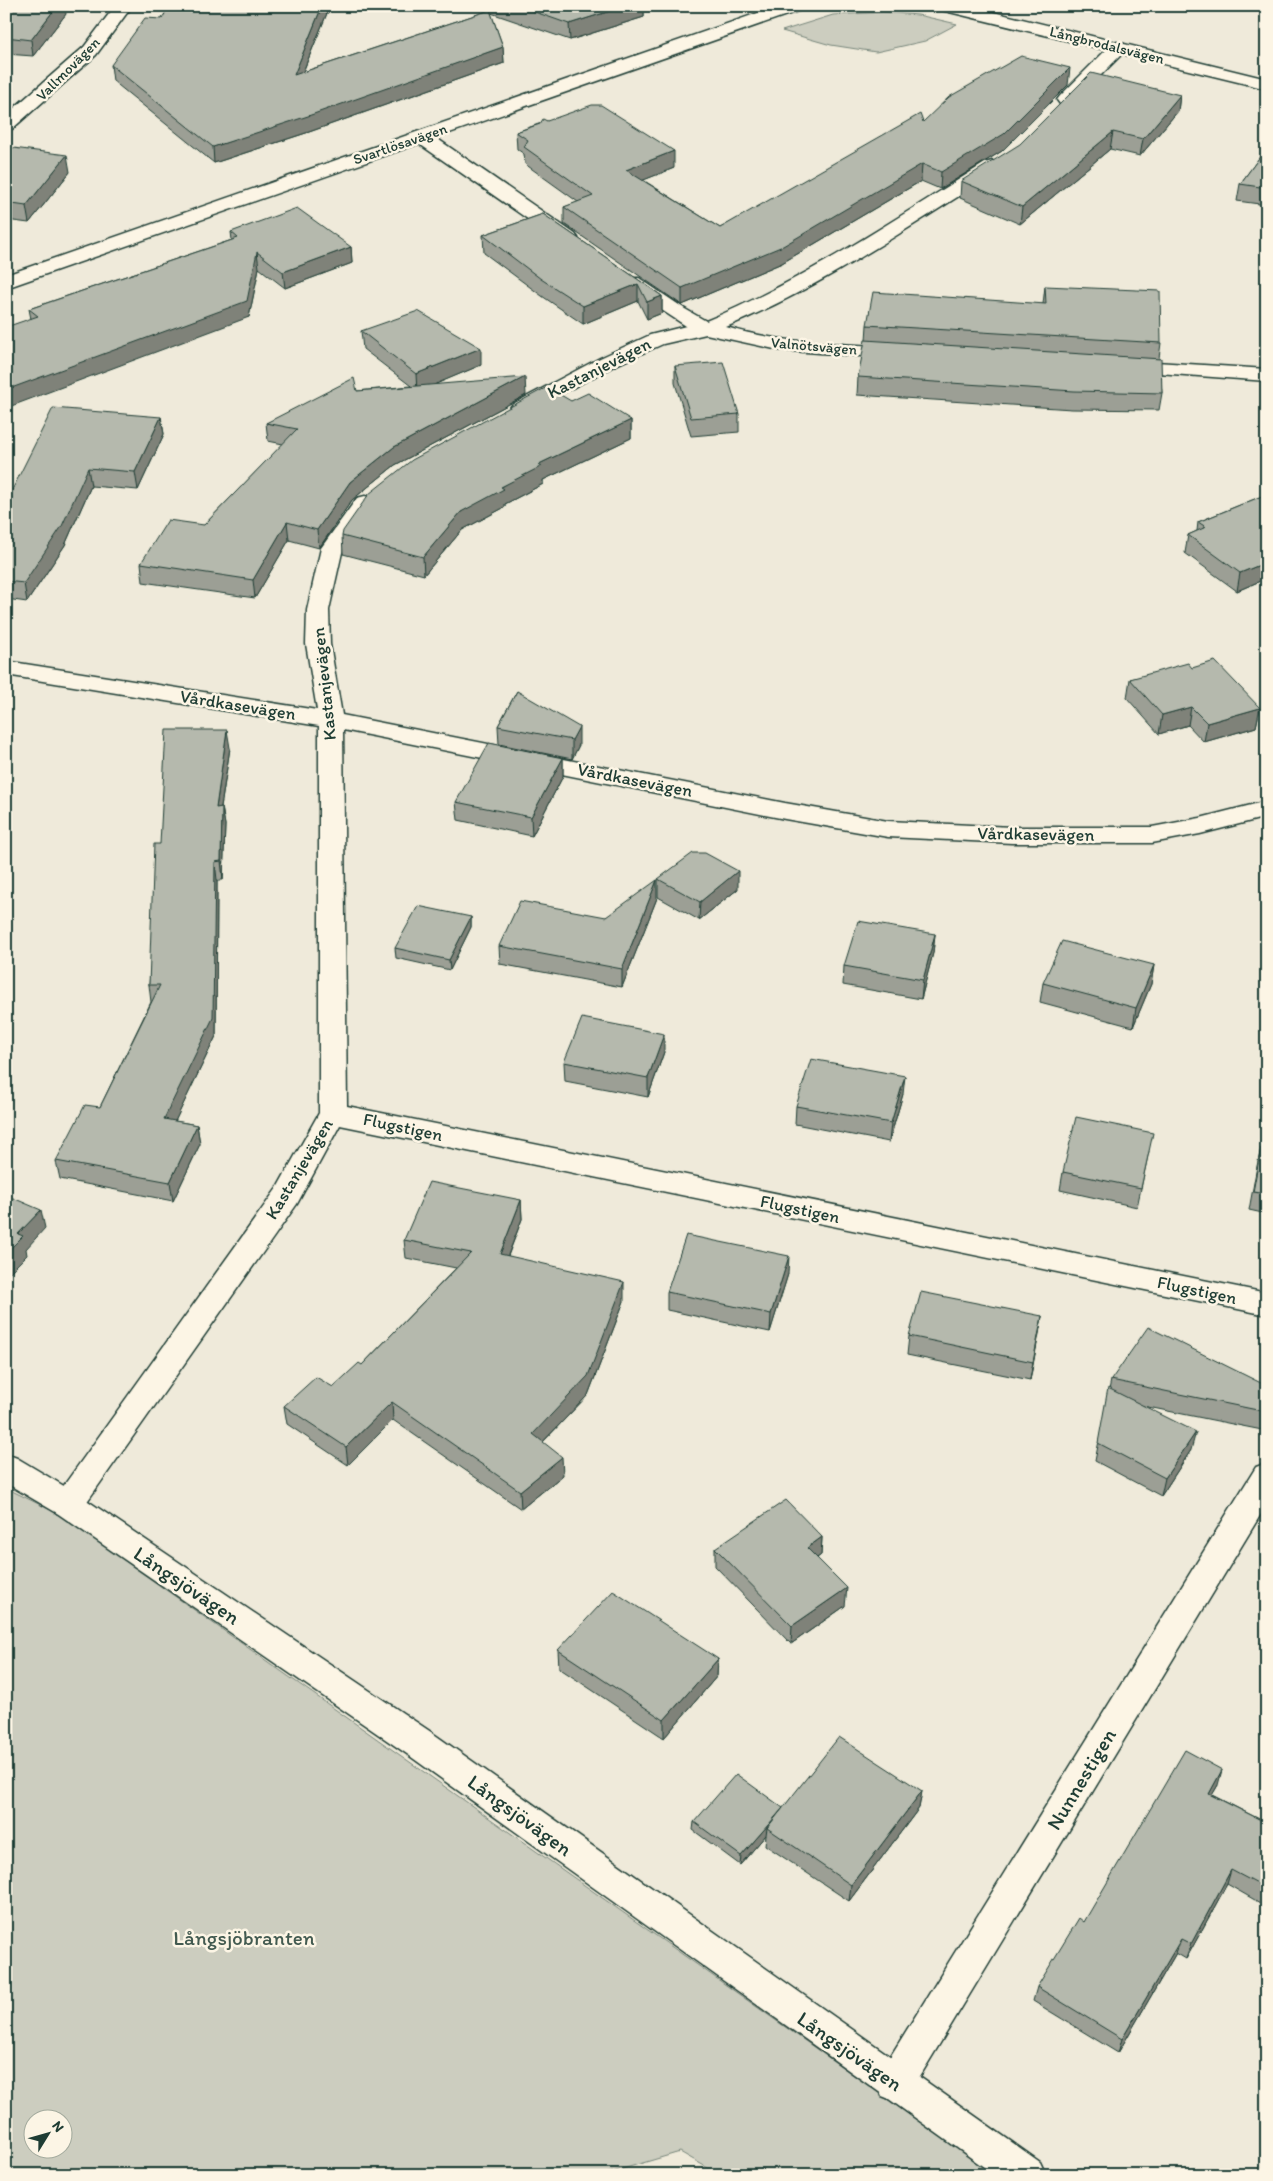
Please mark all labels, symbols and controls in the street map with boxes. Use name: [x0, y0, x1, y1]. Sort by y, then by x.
street label: Långbrodalsvägen: [1048, 22, 1167, 68]
street label: Vallmovägen: [32, 33, 104, 105]
street label: Svartlösavägen: [351, 120, 449, 168]
street label: Kastanjevägen: [543, 332, 655, 404]
street label: Valnötsvägen: [770, 333, 858, 359]
street label: Kastanjevägen: [307, 626, 341, 742]
street label: Vårdkasevägen: [178, 685, 298, 725]
street label: Vårdkasevägen: [575, 758, 695, 802]
street label: Vårdkasevägen: [977, 822, 1095, 846]
street label: Flugstigen: [361, 1108, 445, 1146]
street label: Kastanjevägen: [260, 1115, 338, 1223]
street label: Flugstigen: [758, 1190, 842, 1228]
street label: Flugstigen: [1155, 1271, 1239, 1309]
street label: Långsjövägen: [129, 1540, 245, 1630]
street label: Nunnestigen: [1041, 1724, 1121, 1834]
street label: Långsjövägen: [463, 1769, 577, 1861]
park label: Långsjöbranten: [173, 1925, 315, 1950]
street label: Långsjövägen: [793, 2006, 908, 2097]
north arrow: [22, 2108, 72, 2158]
text: N: [48, 2118, 68, 2135]

